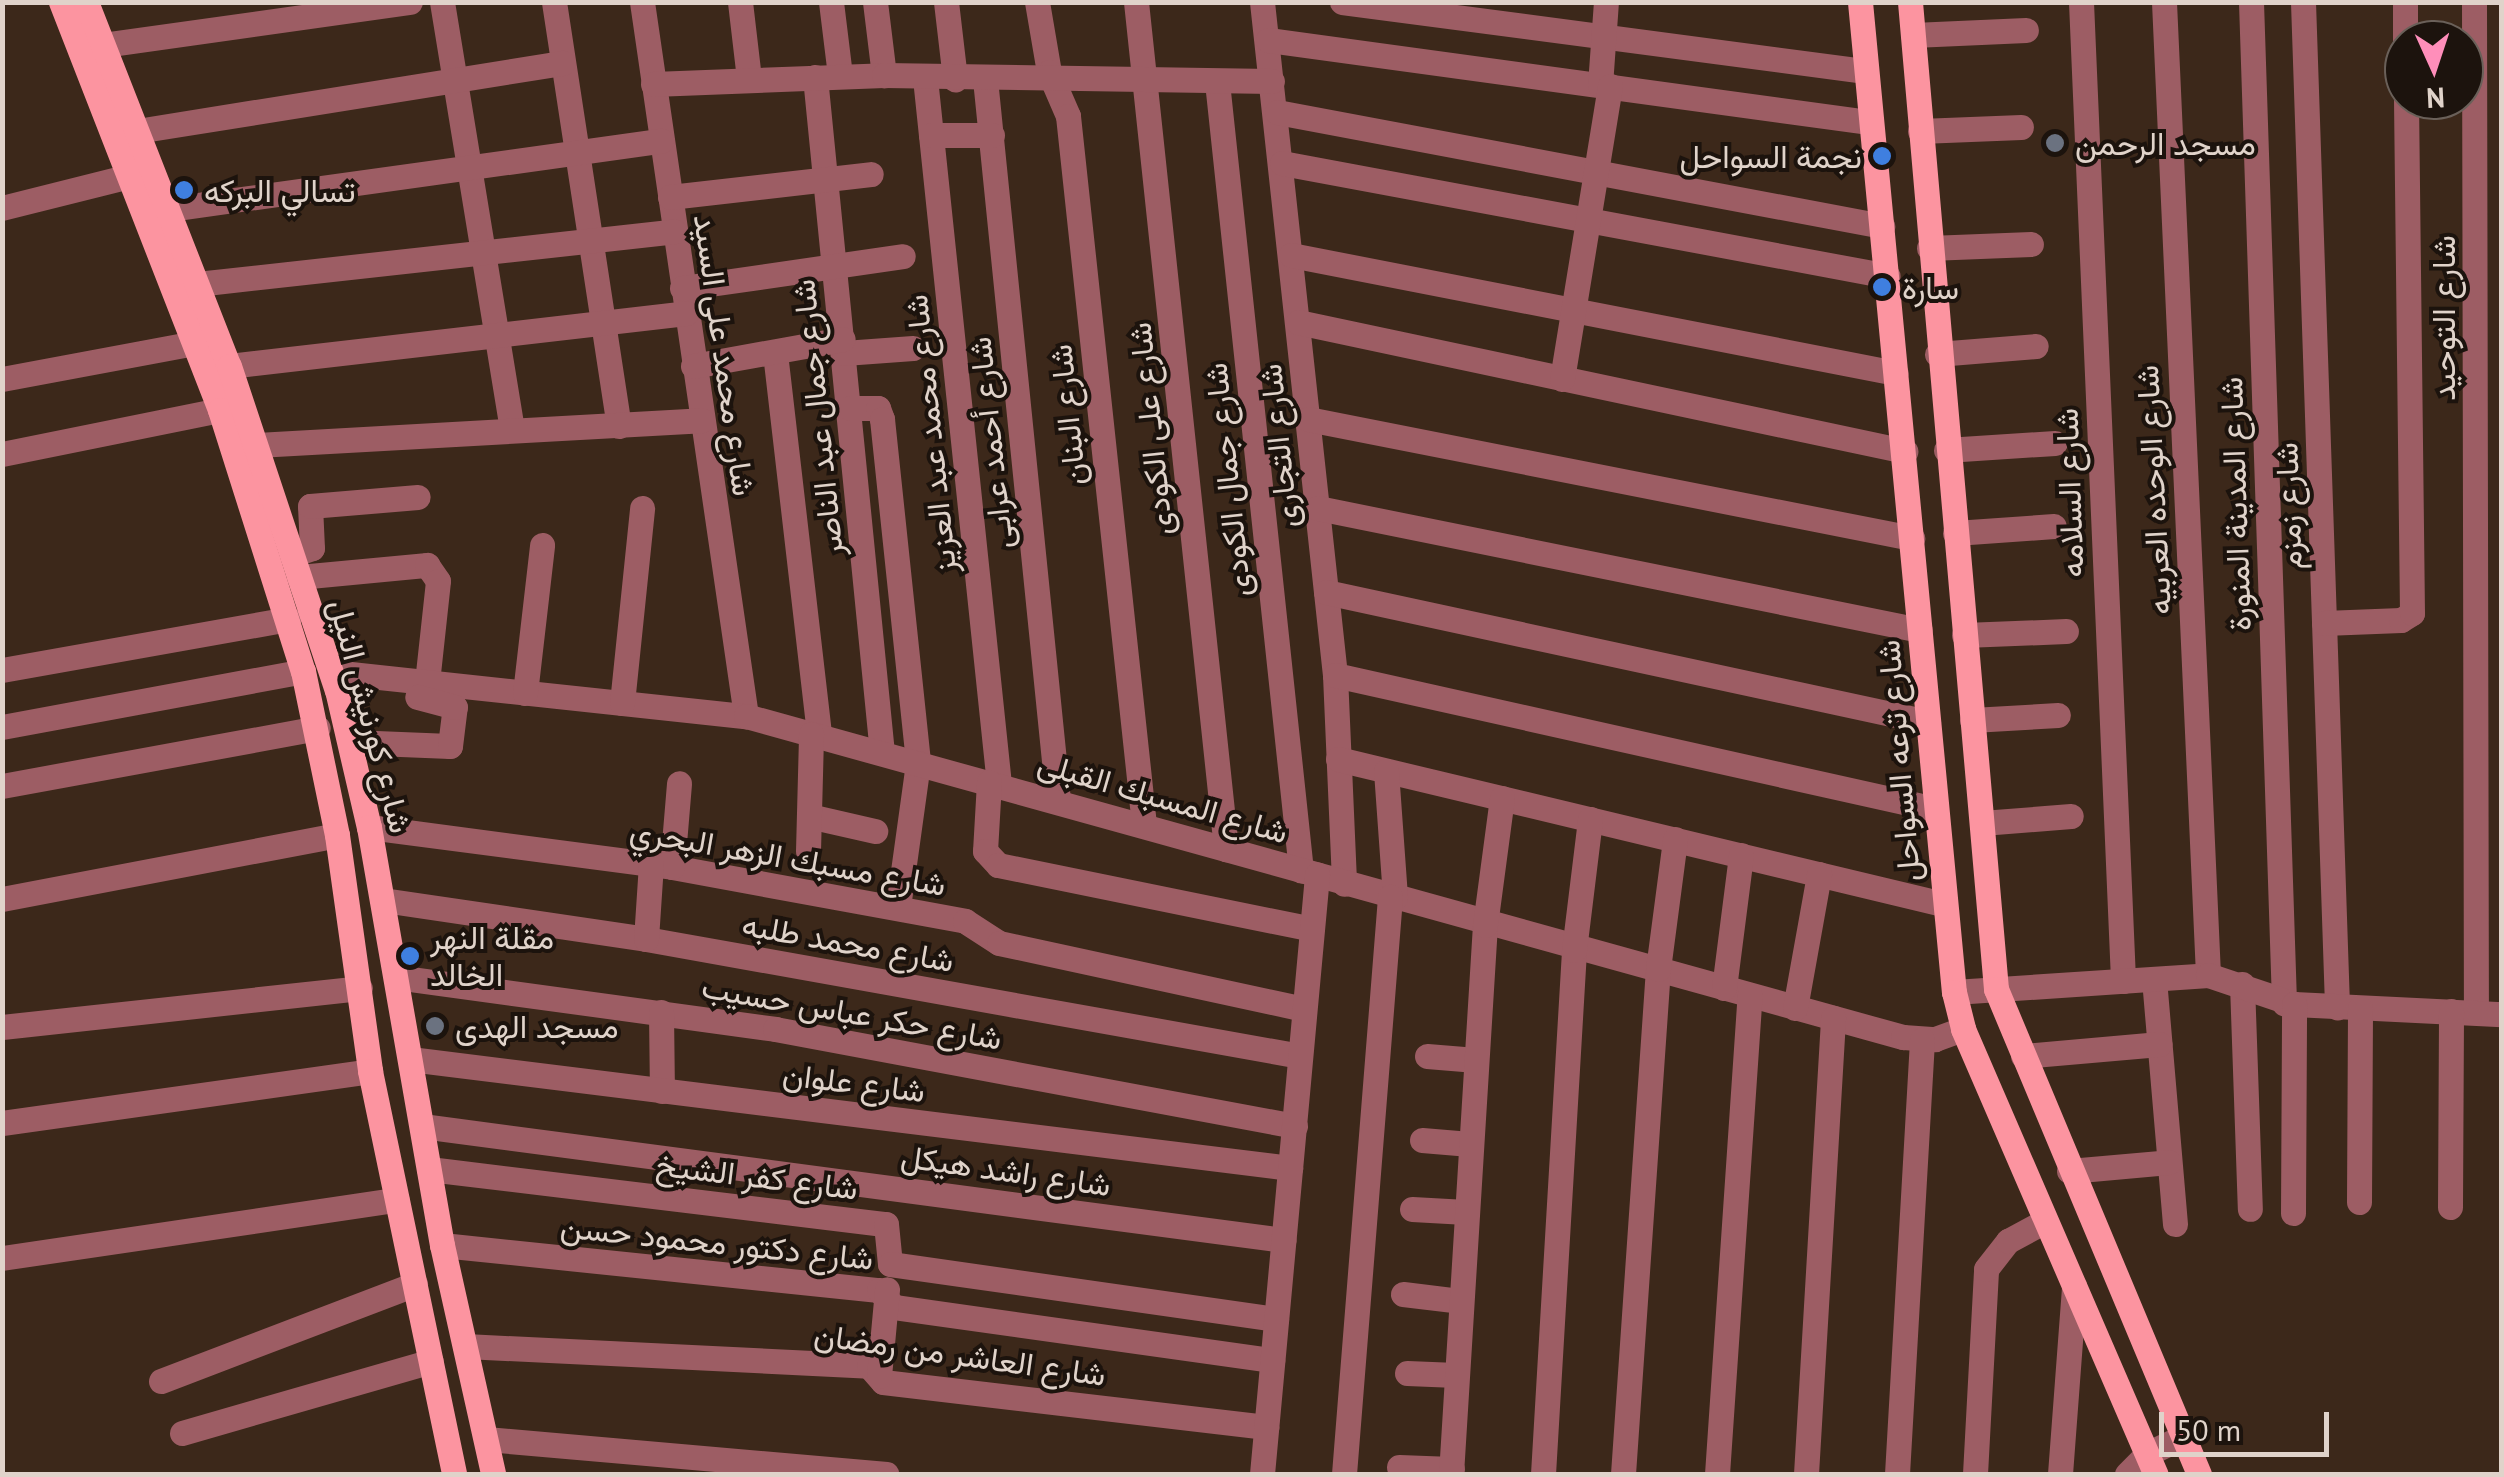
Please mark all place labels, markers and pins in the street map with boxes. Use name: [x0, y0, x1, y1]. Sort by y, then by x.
place label: مسجد الرحمن: [2075, 124, 2256, 162]
marker: مسجد الرحمن: [2044, 132, 2066, 154]
place label: نجمة السواحل: [1679, 137, 1862, 175]
marker: نجمة السواحل: [1871, 145, 1893, 167]
place label: تسالي البركه: [204, 171, 356, 209]
marker: تسالي البركه: [173, 179, 195, 201]
place label: سارة: [1902, 268, 1959, 306]
marker: سارة: [1871, 276, 1893, 298]
place label: مقلة النهر الخالد: [430, 919, 554, 994]
marker: مقلة النهر الخالد: [399, 945, 421, 967]
place label: مسجد الهدى: [455, 1007, 619, 1045]
marker: مسجد الهدى: [424, 1015, 446, 1037]

